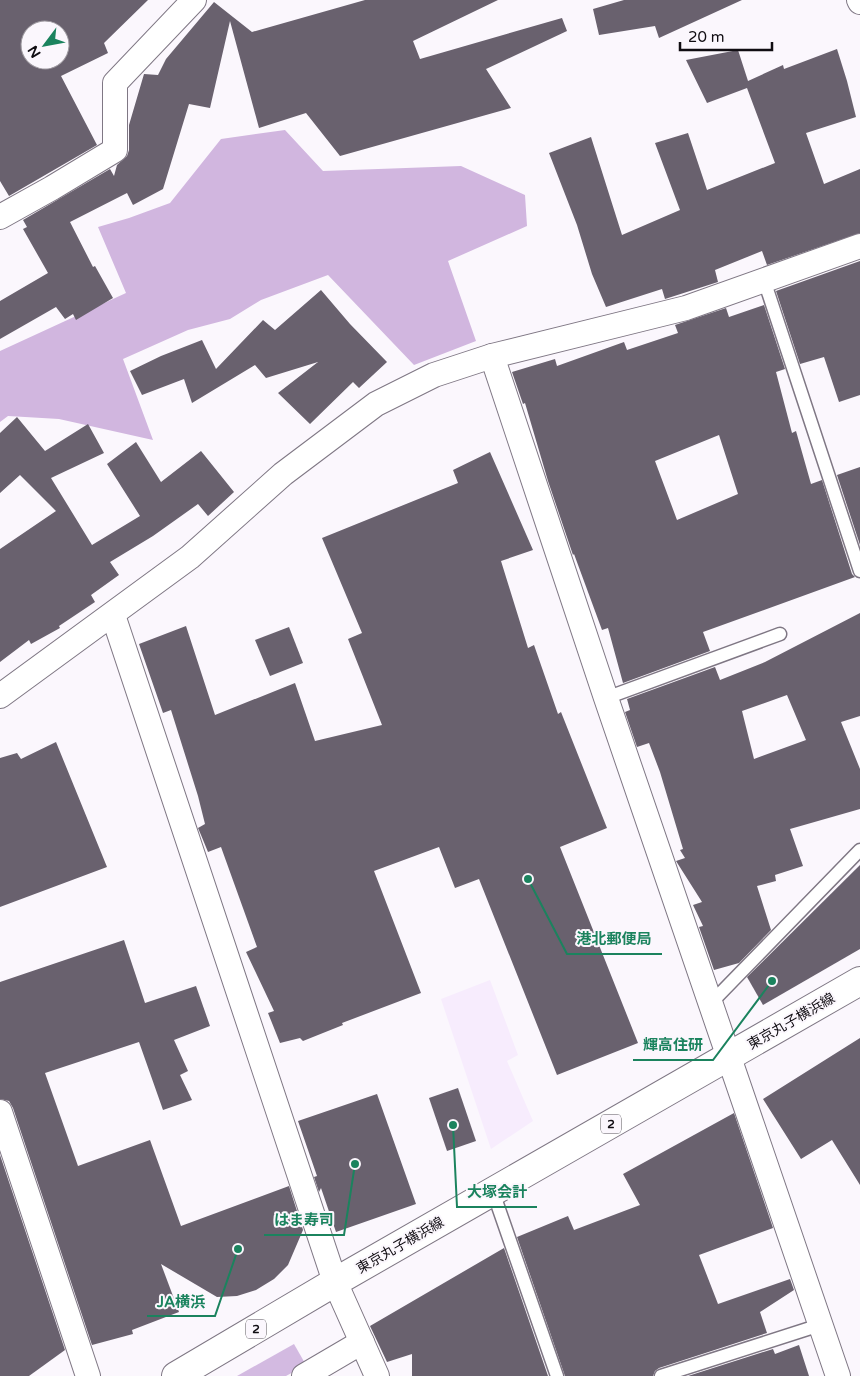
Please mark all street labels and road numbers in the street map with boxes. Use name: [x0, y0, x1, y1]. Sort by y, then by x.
street label: 東京丸子横浜線: [745, 990, 838, 1053]
road number: 2: [601, 1114, 621, 1134]
street label: 東京丸子横浜線: [354, 1214, 447, 1277]
road number: 2: [246, 1320, 266, 1338]

